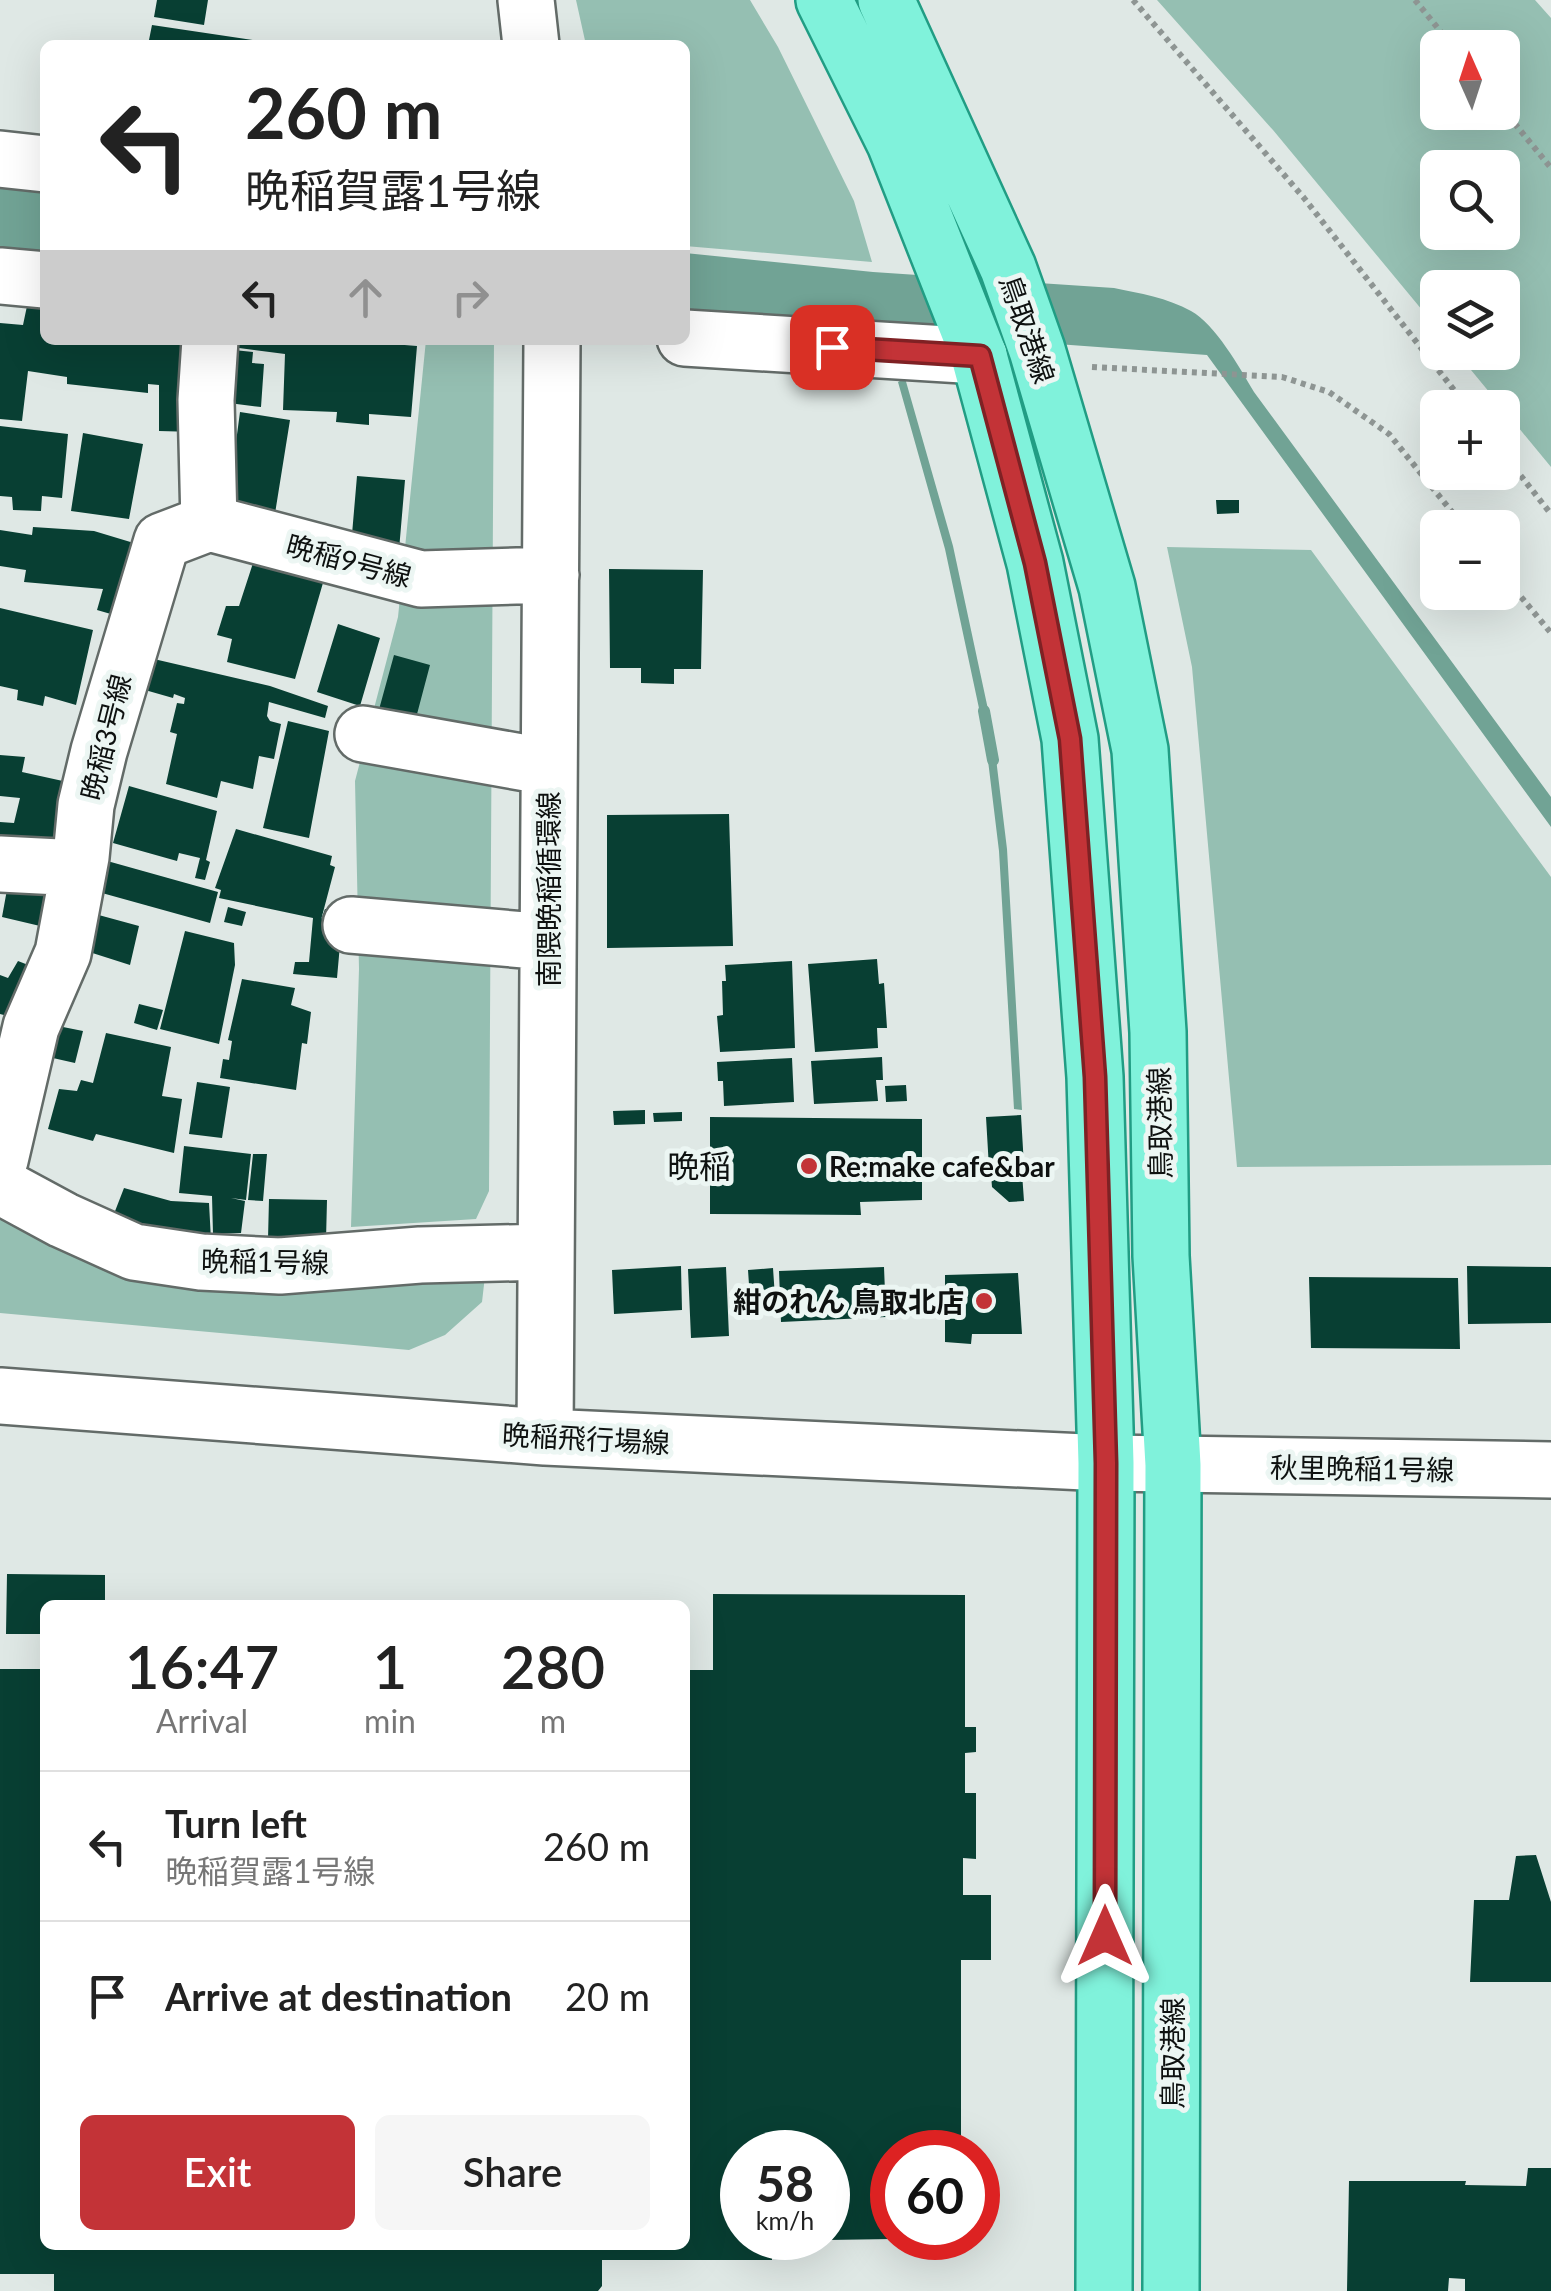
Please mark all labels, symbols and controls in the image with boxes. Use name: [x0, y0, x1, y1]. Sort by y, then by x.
north arrow: [1420, 30, 1520, 130]
map controls: [1420, 30, 1520, 610]
text: 260 m: [245, 70, 442, 154]
icon: left: [80, 80, 210, 210]
button: search: [1420, 150, 1520, 250]
text: 晩稲賀露1号線: [245, 163, 541, 217]
icon: left: [233, 270, 288, 325]
icon: ahead: [338, 270, 393, 325]
icon: right: [443, 270, 498, 325]
button: layers: [1420, 270, 1520, 370]
street label: 鳥取港線: [994, 271, 1062, 387]
pin: [790, 305, 875, 390]
icon: arrive: [805, 320, 860, 375]
button: +: [1420, 390, 1520, 490]
button: −: [1420, 510, 1520, 610]
street label: 晩稲9号線: [283, 527, 415, 593]
street label: 晩稲3号線: [73, 671, 137, 803]
street label: 南隈晩稲循環線: [531, 791, 565, 987]
street label: 鳥取港線: [1141, 1067, 1177, 1179]
district label: 晩稲: [667, 1146, 731, 1185]
place label: Re:make cafe&bar: [829, 1149, 1055, 1183]
marker: Re:make cafe&bar: [798, 1155, 820, 1177]
street label: 晩稲1号線: [201, 1243, 329, 1279]
place label: 紺のれん 鳥取北店: [733, 1284, 964, 1318]
marker: 紺のれん 鳥取北店: [973, 1290, 995, 1312]
street label: 晩稲飛行場線: [501, 1417, 671, 1459]
street label: 秋里晩稲1号線: [1270, 1449, 1454, 1487]
text: 16:47: [125, 1630, 279, 1702]
text: 1: [373, 1630, 407, 1702]
text: 280: [501, 1630, 605, 1702]
text: Arrival: [156, 1701, 248, 1740]
text: min: [364, 1701, 416, 1740]
text: m: [540, 1701, 566, 1740]
text: Turn left: [165, 1800, 307, 1846]
icon: left: [80, 1819, 135, 1874]
text: 260 m: [543, 1823, 650, 1869]
text: 晩稲賀露1号線: [165, 1851, 376, 1890]
position arrow: [1053, 1884, 1157, 1988]
icon: arrive: [80, 1969, 135, 2024]
text: Arrive at destination: [165, 1973, 512, 2019]
text: 20 m: [565, 1973, 650, 2019]
street label: 鳥取港線: [1155, 1997, 1189, 2109]
button: Exit: [80, 2115, 355, 2230]
button: Share: [375, 2115, 650, 2230]
speed limit sign: 60: [870, 2130, 1000, 2260]
text: 58: [756, 2153, 814, 2213]
text: km/h: [756, 2205, 814, 2235]

